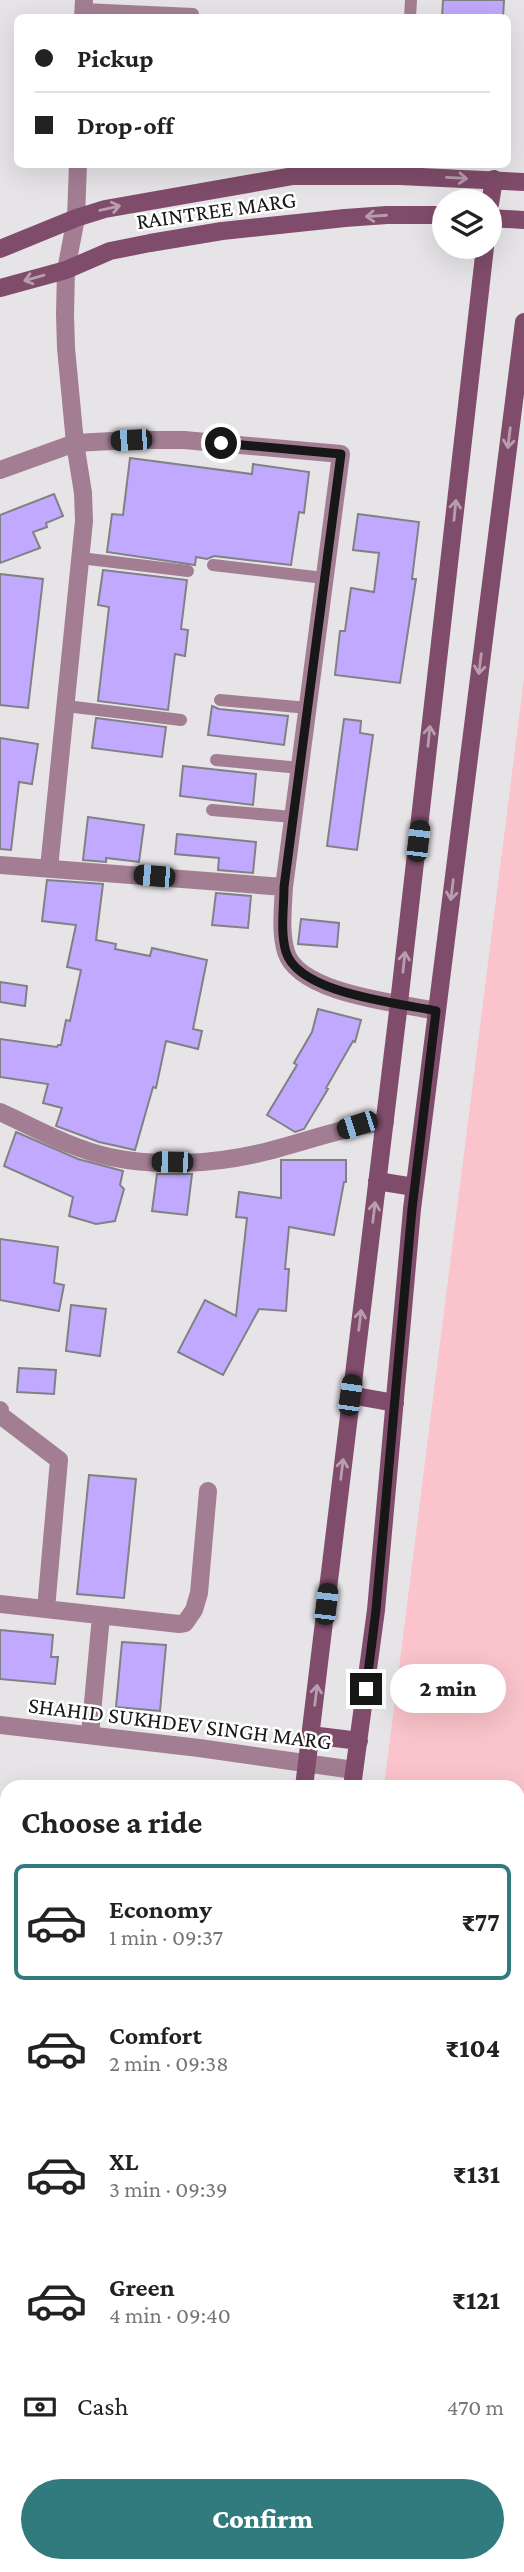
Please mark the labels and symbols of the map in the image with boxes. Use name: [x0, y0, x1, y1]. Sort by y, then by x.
one-way arrow: [445, 172, 468, 185]
street label: RAINTREE MARG: [134, 186, 298, 234]
one-way arrow: [98, 201, 121, 215]
one-way arrow: [366, 210, 388, 223]
one-way arrow: [23, 273, 45, 286]
one-way arrow: [503, 426, 516, 449]
route start: [205, 427, 237, 459]
car: [110, 428, 153, 452]
one-way arrow: [449, 499, 462, 522]
one-way arrow: [474, 652, 487, 675]
one-way arrow: [423, 725, 436, 748]
car: [406, 819, 431, 863]
car: [133, 864, 176, 888]
one-way arrow: [445, 878, 458, 900]
one-way arrow: [398, 951, 411, 974]
car: [334, 1109, 381, 1141]
car: [151, 1151, 194, 1173]
one-way arrow: [367, 1202, 380, 1224]
one-way arrow: [354, 1309, 367, 1332]
car: [337, 1373, 364, 1417]
one-way arrow: [335, 1458, 348, 1481]
car: [314, 1582, 339, 1626]
callout: 2 min: [390, 1664, 506, 1714]
route end: [350, 1673, 382, 1705]
one-way arrow: [309, 1684, 322, 1707]
street label: SHAHID SUKHDEV SINGH MARG: [27, 1691, 333, 1755]

